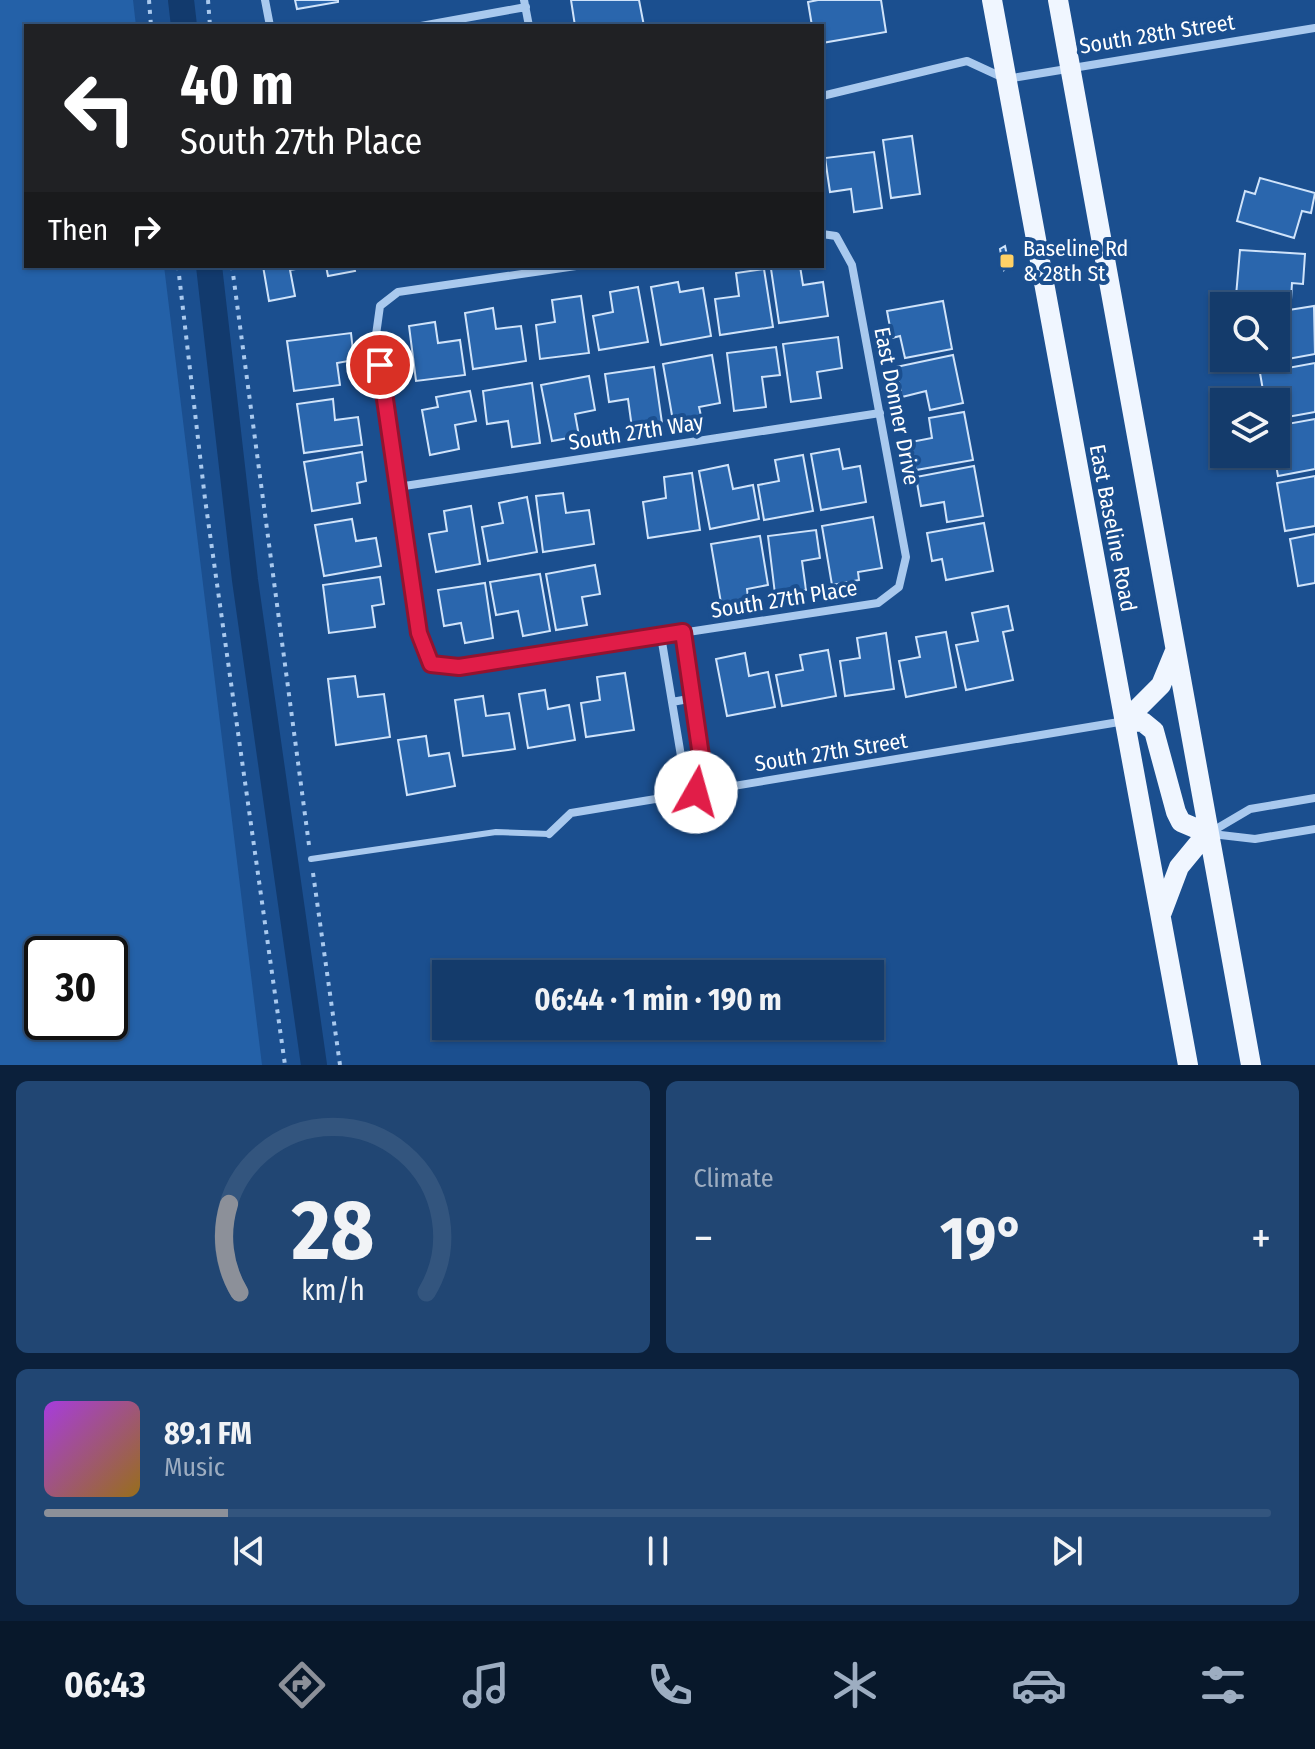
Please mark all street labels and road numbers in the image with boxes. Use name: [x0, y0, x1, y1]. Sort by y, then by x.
street label: South 28th Street: [1077, 8, 1237, 60]
street label: East Donner Drive: [868, 325, 926, 487]
street label: South 27th Way: [567, 408, 706, 456]
street label: East Baseline Road: [1084, 442, 1142, 614]
street label: South 27th Place: [709, 574, 859, 624]
street label: South 27th Street: [753, 726, 910, 777]

